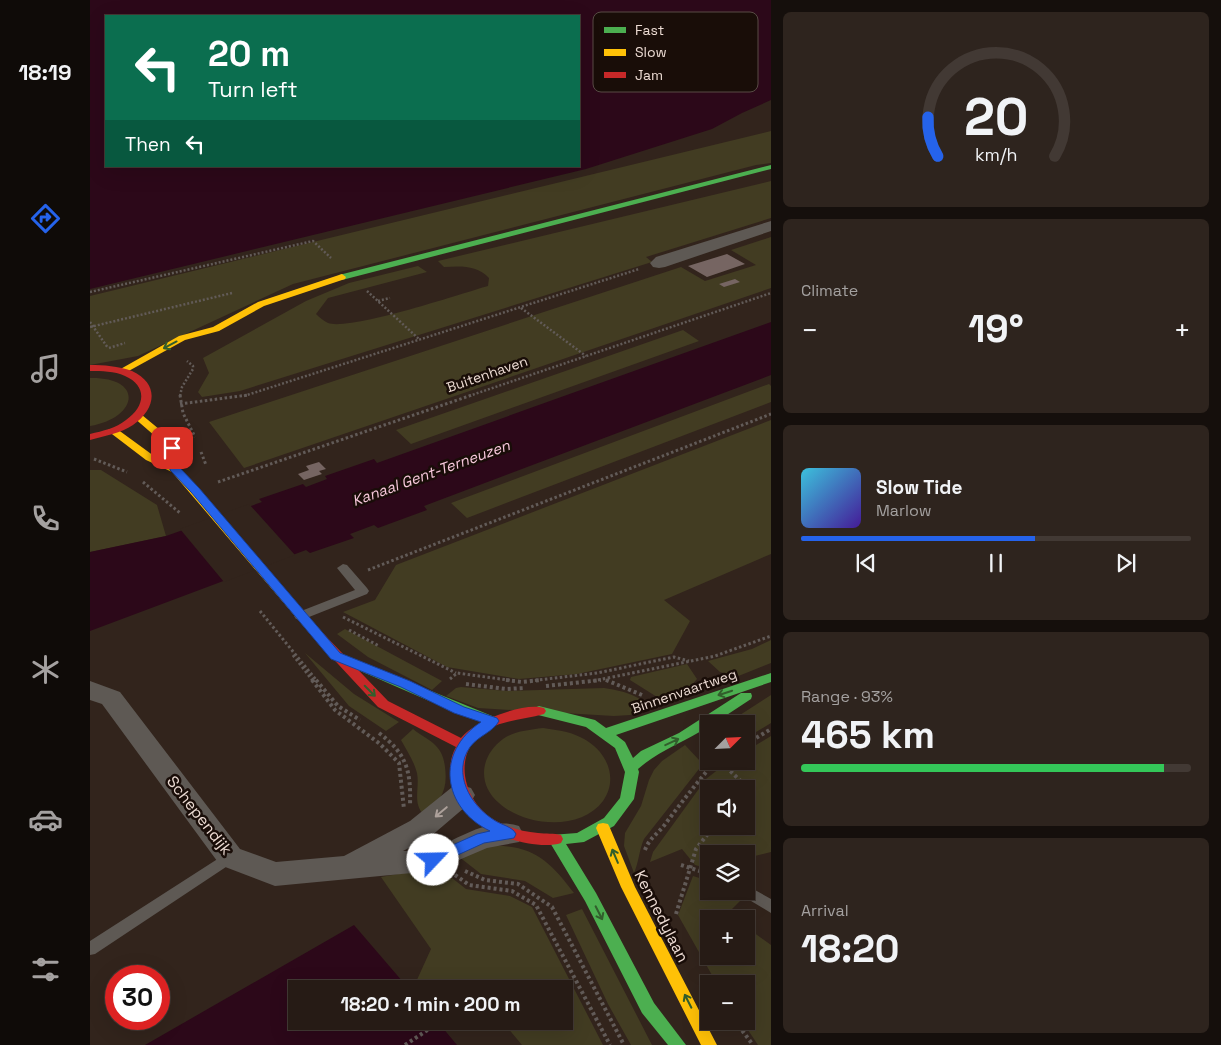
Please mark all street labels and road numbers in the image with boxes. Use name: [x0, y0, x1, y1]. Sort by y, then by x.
street label: Buitenhaven: [444, 352, 530, 396]
street label: Binnenvaartweg: [629, 665, 739, 717]
street label: Schependijk: [162, 771, 237, 860]
street label: Kennedylaan: [629, 867, 694, 966]

